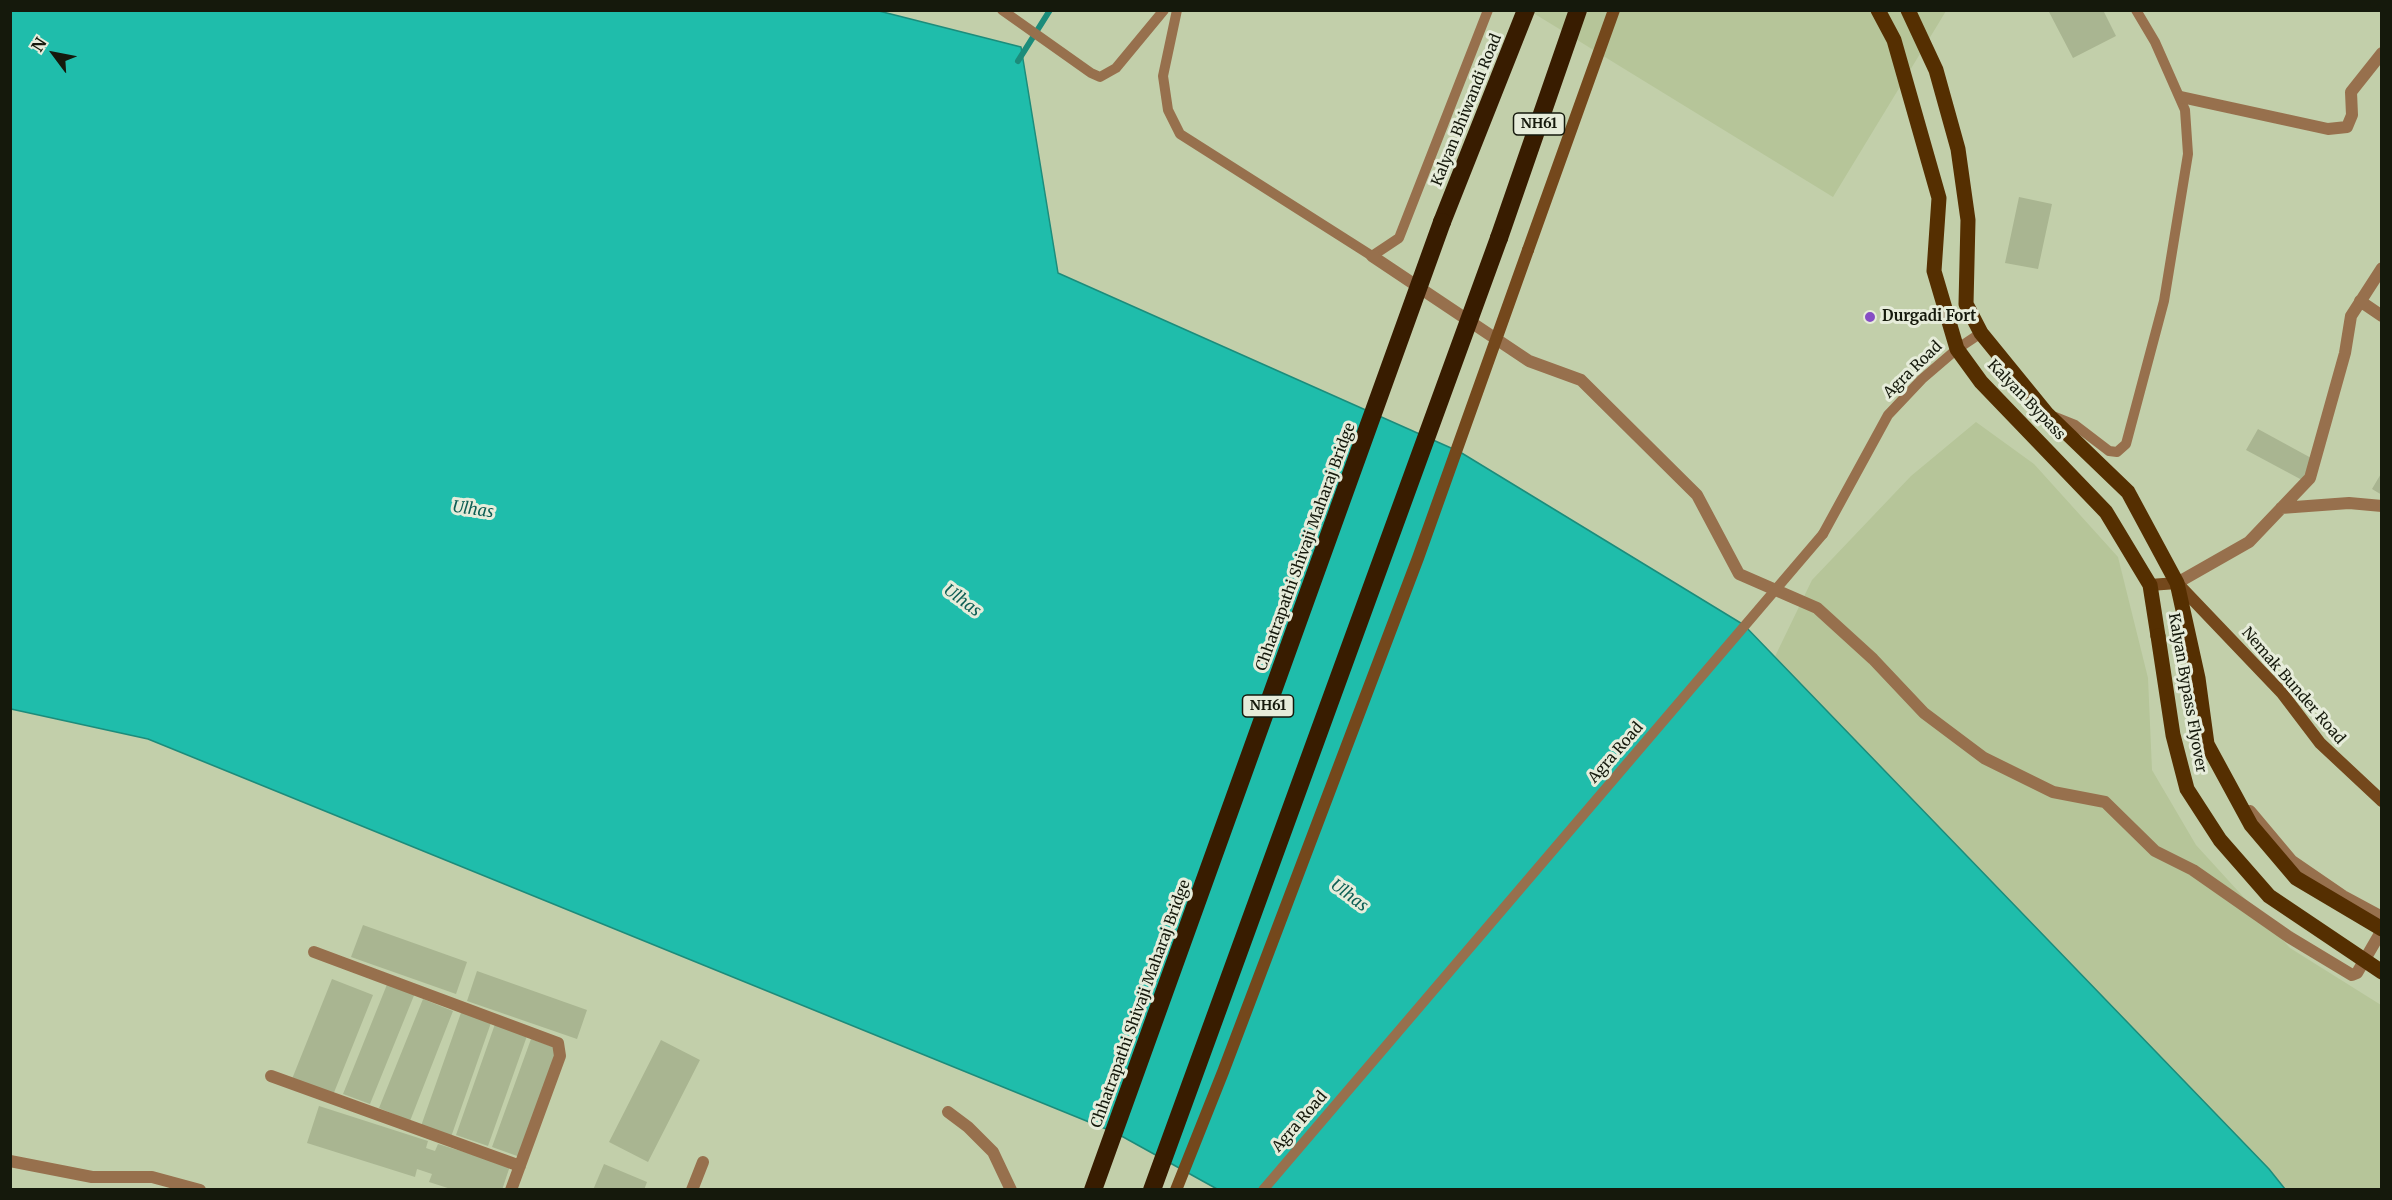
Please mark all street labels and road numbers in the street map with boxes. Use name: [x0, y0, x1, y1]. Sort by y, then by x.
street label: Kalyan Bhiwandi Road: [1428, 31, 1506, 189]
road number: NH61: [1514, 113, 1564, 135]
street label: Agra Road: [1880, 338, 1946, 402]
street label: Kalyan Bypass: [1983, 356, 2069, 444]
street label: Chhatrapathi Shivaji Maharaj Bridge: [1253, 421, 1359, 673]
street label: Kalyan Bypass Flyover: [2164, 612, 2210, 774]
street label: Nemak Bunder Road: [2238, 624, 2348, 748]
road number: NH61: [1242, 695, 1294, 717]
street label: Agra Road: [1585, 719, 1647, 787]
street label: Chhatrapathi Shivaji Maharaj Bridge: [1088, 878, 1194, 1130]
street label: Agra Road: [1269, 1088, 1331, 1156]

